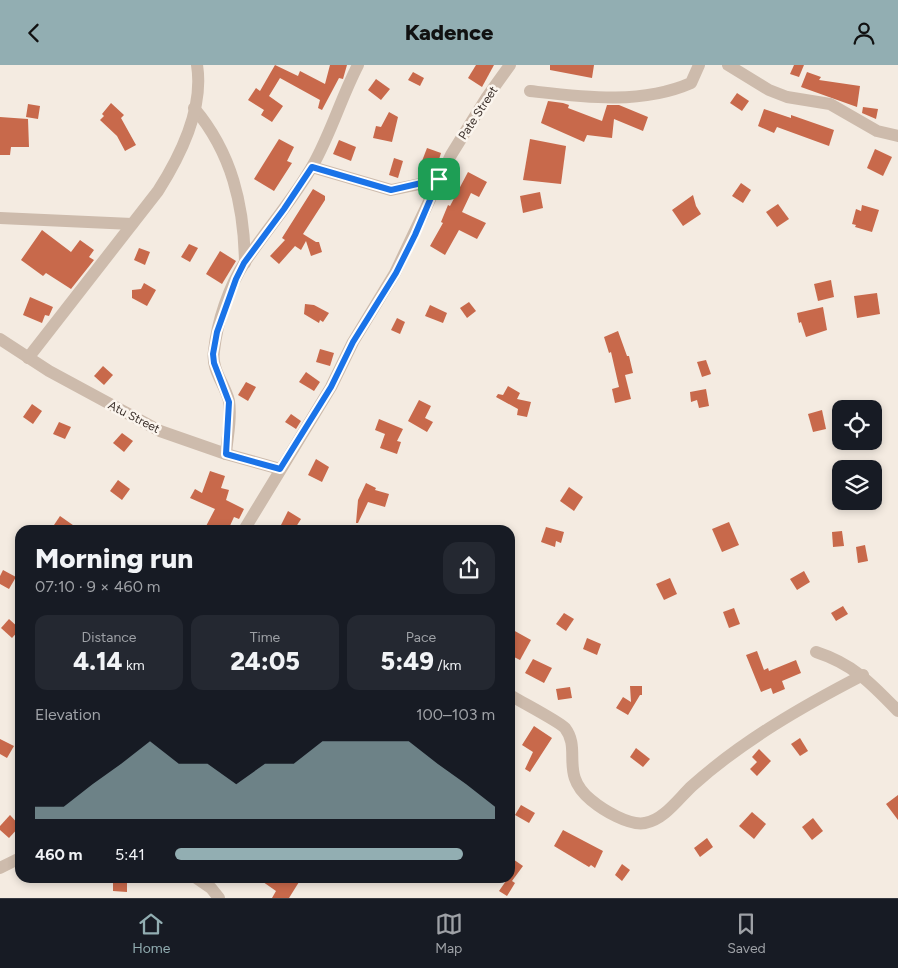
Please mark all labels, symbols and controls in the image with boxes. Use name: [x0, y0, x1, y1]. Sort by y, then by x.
icon: back: [20, 19, 48, 47]
text: Kadence: [405, 19, 493, 46]
icon: person: [850, 19, 878, 47]
street label: Pate Street: [456, 83, 501, 142]
pin: [418, 158, 460, 200]
icon: arrive: [425, 165, 453, 193]
street label: Atu Street: [106, 398, 163, 436]
map controls: [832, 400, 882, 510]
button: locate: [832, 400, 882, 450]
button: layers: [832, 460, 882, 510]
text: Morning run: [35, 541, 193, 575]
button: share: [443, 542, 495, 594]
text: 07:10 · 9 × 460 m: [35, 577, 160, 596]
text: Distance: [82, 629, 136, 646]
text: Time: [250, 629, 280, 646]
text: Pace: [406, 629, 436, 646]
text: 4.14: [73, 646, 123, 676]
text: 24:05: [230, 646, 300, 676]
text: 5:49: [381, 646, 434, 676]
text: km: [123, 657, 145, 674]
text: /km: [434, 657, 461, 674]
text: Elevation: [35, 705, 101, 724]
text: 100–103 m: [416, 705, 495, 724]
text: 460 m: [35, 845, 83, 864]
text: 5:41: [115, 845, 145, 864]
tab: Home: [132, 910, 170, 957]
tab: Map: [435, 910, 463, 957]
tab: Saved: [727, 910, 766, 957]

